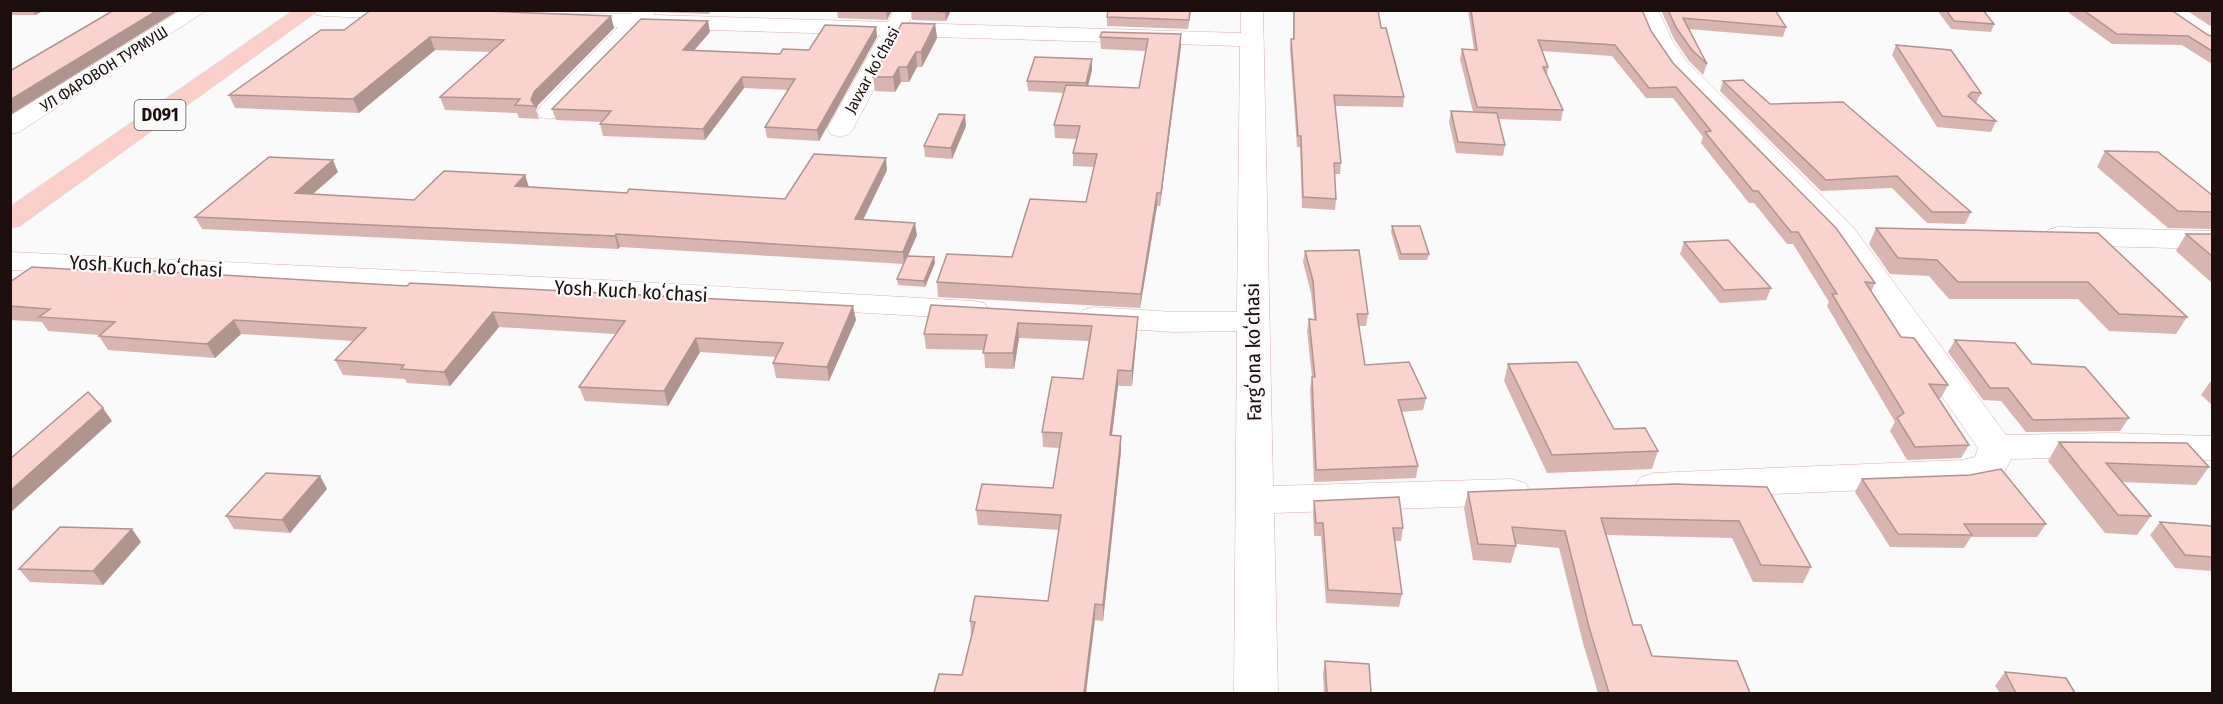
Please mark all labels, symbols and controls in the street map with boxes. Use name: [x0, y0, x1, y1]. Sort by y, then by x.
street label: УЛ ФАРОВОН ТУРМУШ: [36, 22, 171, 116]
street label: Javxar koʻchasi: [841, 24, 903, 116]
road number: D091: [134, 100, 186, 130]
street label: Yosh Kuch koʻchasi: [69, 250, 223, 282]
street label: Yosh Kuch koʻchasi: [554, 275, 708, 307]
street label: Fargʻona koʻchasi: [1240, 283, 1266, 421]

